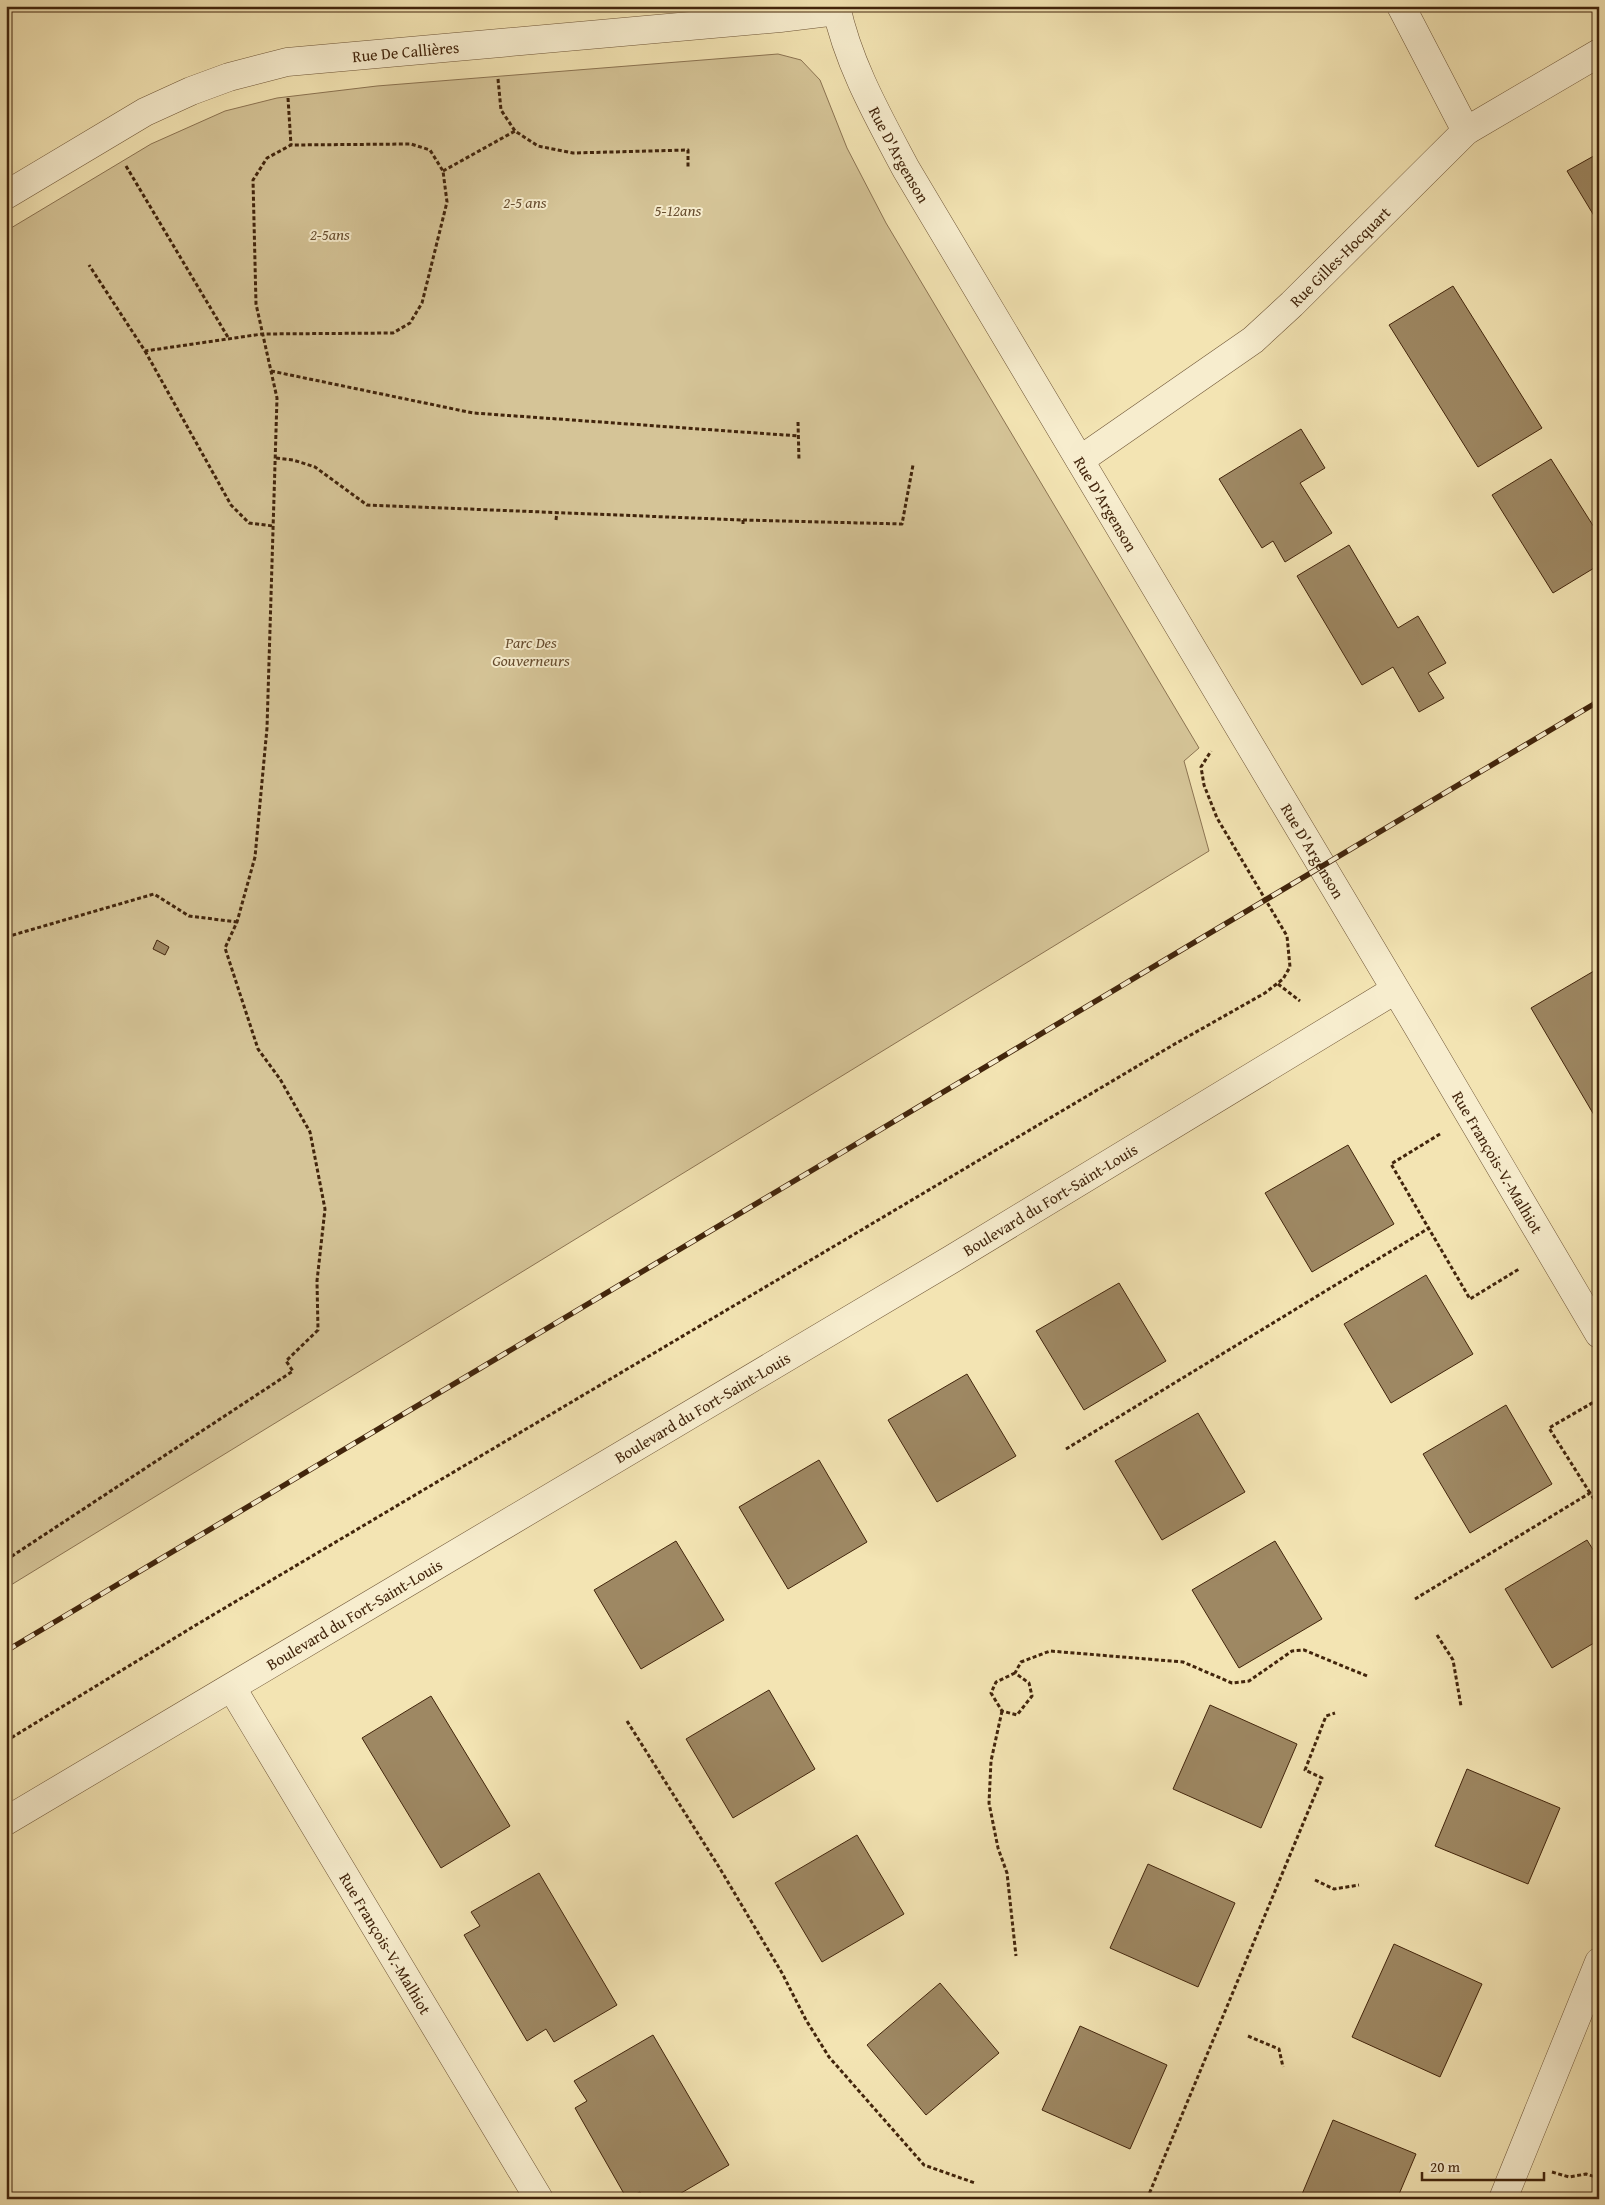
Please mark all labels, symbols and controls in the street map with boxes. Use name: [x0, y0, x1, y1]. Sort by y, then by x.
street label: Rue De Callières: [351, 35, 460, 68]
street label: Rue D'Argenson: [863, 102, 936, 207]
park label: 2-5 ans: [503, 190, 547, 214]
park label: 5-12ans: [655, 198, 701, 222]
street label: Rue Gilles-Hocquart: [1284, 200, 1396, 312]
park label: 2-5ans: [309, 222, 350, 246]
street label: Rue D'Argenson: [1068, 452, 1144, 556]
park label: Parc Des Gouverneurs: [492, 630, 570, 672]
street label: Rue D'Argenson: [1275, 799, 1351, 903]
street label: Rue François-V.-Malhiot: [1446, 1086, 1549, 1238]
street label: Boulevard du Fort-Saint-Louis: [958, 1137, 1142, 1262]
street label: Boulevard du Fort-Saint-Louis: [610, 1346, 795, 1469]
street label: Boulevard du Fort-Saint-Louis: [262, 1552, 447, 1676]
street label: Rue François-V.-Malhiot: [334, 1868, 438, 2019]
scale bar: [1422, 2150, 1545, 2182]
text: 20 m: [1430, 2156, 1461, 2177]

